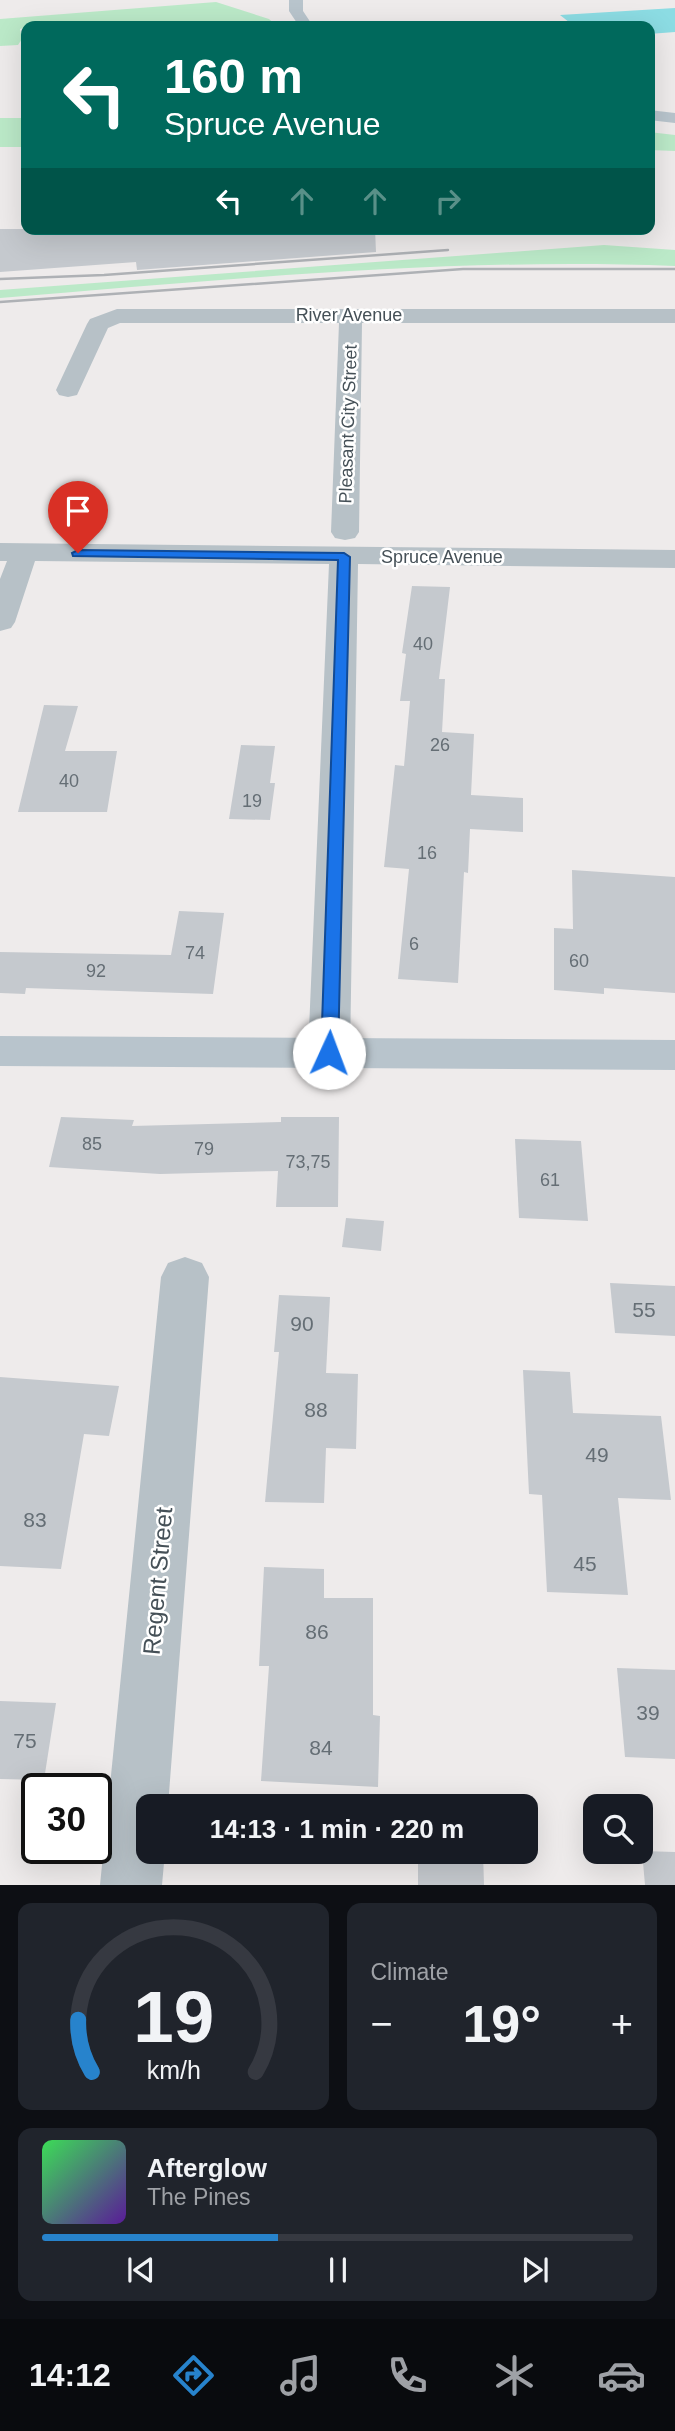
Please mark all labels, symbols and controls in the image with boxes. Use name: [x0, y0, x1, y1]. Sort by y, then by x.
icon: left: [49, 49, 140, 140]
text: 160 m: [164, 49, 303, 103]
text: Spruce Avenue: [164, 106, 380, 142]
icon: left: [210, 182, 248, 220]
icon: ahead: [283, 182, 321, 220]
icon: ahead: [356, 182, 394, 220]
icon: right: [429, 182, 467, 220]
street label: River Avenue: [296, 305, 402, 325]
street label: Pleasant City Street: [335, 344, 361, 504]
pin: [48, 481, 108, 553]
icon: arrive: [59, 492, 97, 530]
street label: Spruce Avenue: [381, 547, 503, 567]
house number: 40: [413, 634, 433, 654]
house number: 26: [430, 735, 450, 755]
house number: 40: [59, 771, 79, 791]
house number: 19: [242, 791, 262, 811]
house number: 16: [417, 843, 437, 863]
house number: 6: [409, 934, 419, 954]
house number: 74: [185, 943, 205, 963]
house number: 60: [569, 951, 589, 971]
house number: 92: [86, 961, 106, 981]
position arrow: [292, 1016, 366, 1090]
house number: 85: [82, 1134, 102, 1154]
house number: 79: [194, 1139, 214, 1159]
house number: 73,75: [285, 1152, 331, 1172]
house number: 61: [540, 1170, 560, 1190]
house number: 55: [632, 1298, 656, 1321]
house number: 90: [290, 1312, 314, 1335]
house number: 88: [304, 1398, 328, 1421]
house number: 49: [585, 1443, 609, 1466]
street label: Regent Street: [138, 1506, 177, 1656]
house number: 83: [23, 1508, 47, 1531]
house number: 45: [573, 1552, 597, 1575]
house number: 86: [305, 1620, 329, 1643]
house number: 39: [636, 1701, 660, 1724]
house number: 75: [13, 1729, 37, 1752]
house number: 84: [309, 1736, 333, 1759]
speed limit sign: 30: [21, 1773, 112, 1864]
map controls: [583, 1794, 653, 1864]
button: search: [583, 1794, 653, 1864]
text: 14:13 · 1 min · 220 m: [210, 1814, 464, 1844]
text: Climate: [371, 1959, 448, 1985]
text: 19: [133, 1977, 214, 2058]
text: 19°: [462, 1995, 541, 2053]
text: −: [371, 2003, 393, 2045]
text: +: [611, 2003, 633, 2045]
text: km/h: [146, 2056, 200, 2084]
text: Afterglow: [147, 2153, 267, 2183]
text: The Pines: [147, 2184, 251, 2210]
icon: previous: [122, 2251, 160, 2289]
icon: pause: [319, 2251, 357, 2289]
icon: next: [516, 2251, 554, 2289]
icon: directions: [169, 2351, 218, 2400]
icon: music: [276, 2351, 325, 2400]
icon: phone: [383, 2351, 432, 2400]
icon: climate: [490, 2351, 539, 2400]
icon: car: [597, 2351, 646, 2400]
text: 14:12: [29, 2357, 111, 2393]

